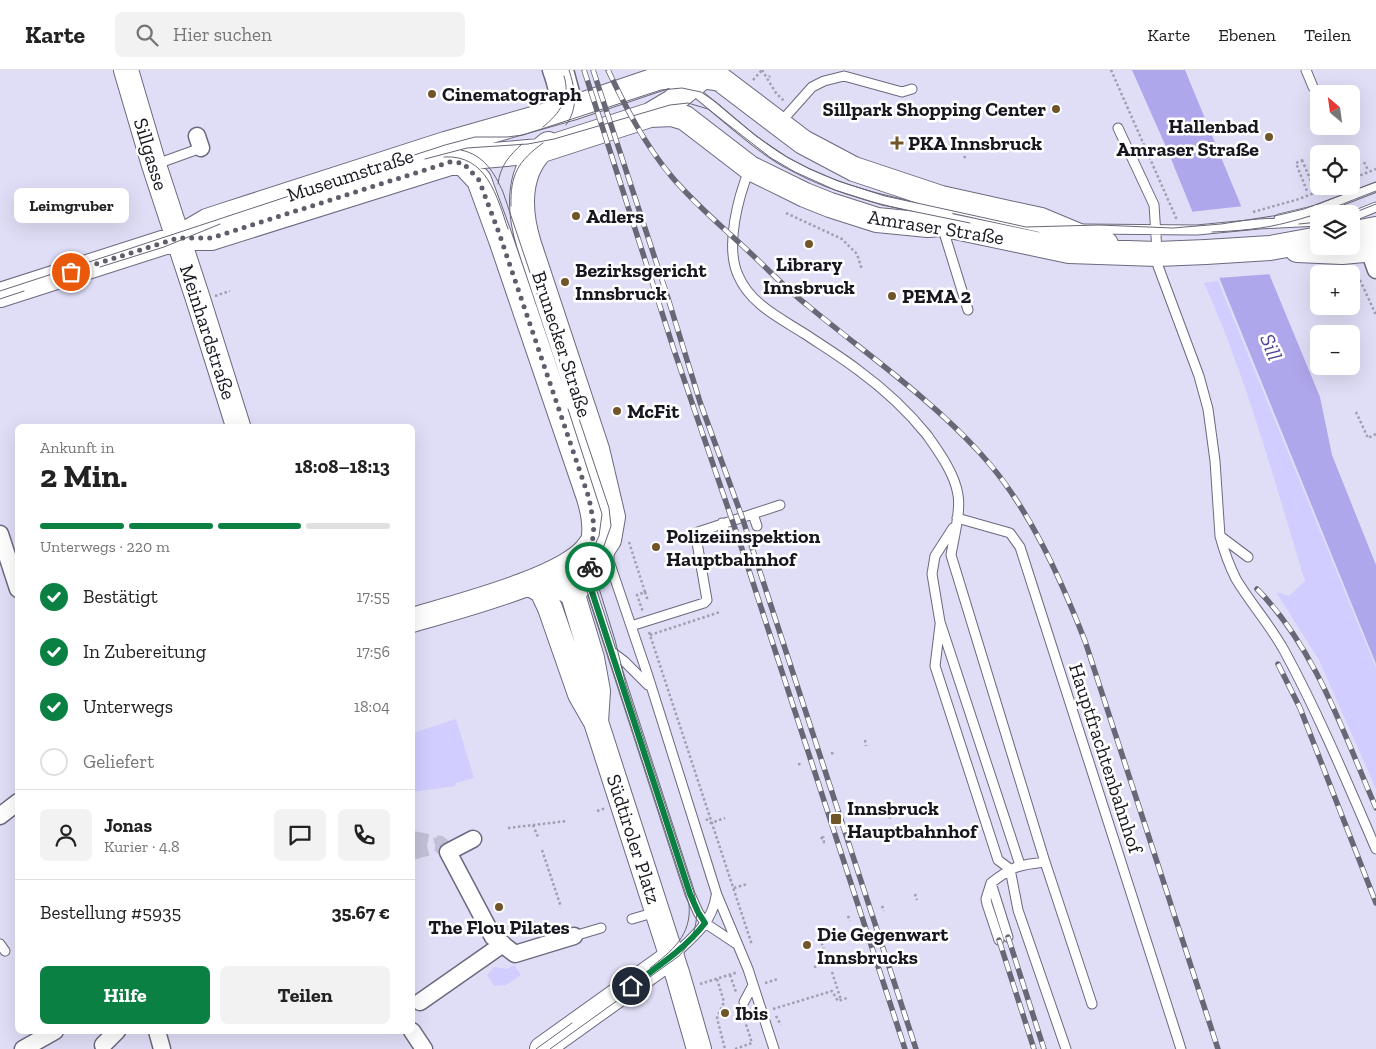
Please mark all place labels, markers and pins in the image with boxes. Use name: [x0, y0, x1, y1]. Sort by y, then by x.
place label: Cinematograph: [442, 82, 582, 106]
marker: Cinematograph: [426, 88, 438, 100]
place label: Sillpark Shopping Center: [823, 97, 1046, 121]
marker: Sillpark Shopping Center: [1050, 103, 1062, 115]
place label: Hallenbad Amraser Straße: [1116, 114, 1260, 161]
place label: PKA Innsbruck: [908, 131, 1042, 155]
marker: Hallenbad Amraser Straße: [1263, 131, 1275, 143]
marker: PKA Innsbruck: [890, 136, 904, 150]
callout: Leimgruber: [13, 187, 128, 222]
place label: Adlers: [586, 204, 644, 228]
marker: Adlers: [570, 210, 582, 222]
marker: Library Innsbruck: [803, 238, 815, 250]
pin: [50, 251, 92, 293]
place label: Library Innsbruck: [763, 252, 855, 299]
place label: Bezirksgericht Innsbruck: [575, 258, 707, 305]
marker: Bezirksgericht Innsbruck: [559, 276, 571, 288]
place label: PEMA 2: [902, 284, 972, 308]
marker: PEMA 2: [886, 290, 898, 302]
place label: McFit: [627, 399, 680, 423]
marker: McFit: [611, 405, 623, 417]
place label: Polizeiinspektion Hauptbahnhof: [666, 524, 820, 571]
marker: Polizeiinspektion Hauptbahnhof: [650, 541, 662, 553]
place label: Innsbruck Hauptbahnhof: [847, 796, 979, 843]
marker: Innsbruck Hauptbahnhof: [829, 812, 843, 826]
marker: The Flou Pilates: [493, 901, 505, 913]
place label: The Flou Pilates: [428, 915, 570, 939]
place label: Die Gegenwart Innsbrucks: [817, 922, 949, 969]
marker: Die Gegenwart Innsbrucks: [801, 939, 813, 951]
pin: [610, 965, 652, 1007]
place label: Ibis: [735, 1001, 768, 1025]
marker: Ibis: [719, 1007, 731, 1019]

